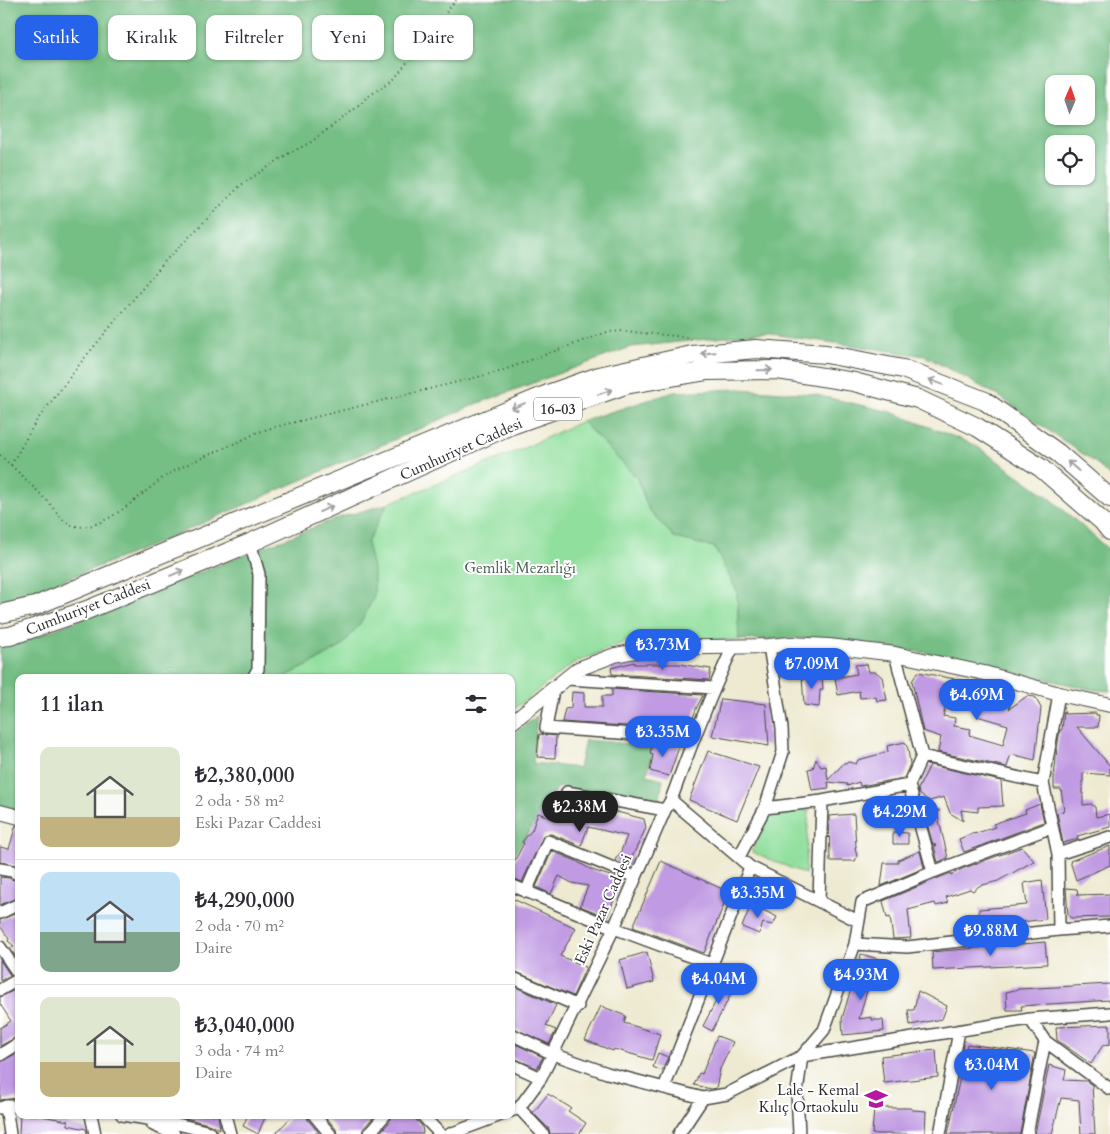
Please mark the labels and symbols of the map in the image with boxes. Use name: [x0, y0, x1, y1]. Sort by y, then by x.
north arrow: [1045, 75, 1095, 125]
one-way arrow: [700, 348, 716, 358]
one-way arrow: [756, 365, 773, 375]
one-way arrow: [929, 376, 944, 386]
one-way arrow: [597, 387, 613, 397]
road number: 16-03: [534, 398, 582, 420]
one-way arrow: [511, 402, 526, 411]
street label: Cumhuriyet Caddesi: [397, 413, 525, 485]
one-way arrow: [1067, 461, 1080, 472]
one-way arrow: [318, 503, 333, 513]
park label: Gemlik Mezarlığı: [464, 558, 576, 578]
one-way arrow: [169, 568, 184, 578]
street label: Cumhuriyet Caddesi: [23, 574, 153, 640]
pin: ₺3.73M: [622, 628, 704, 671]
pin: ₺7.09M: [771, 648, 853, 690]
pin: ₺4.69M: [936, 678, 1018, 721]
pin: ₺3.35M: [622, 716, 704, 758]
pin: ₺2.38M: [539, 790, 621, 833]
pin: ₺4.29M: [859, 796, 941, 838]
street label: Eski Pazar Caddesi: [570, 851, 636, 967]
pin: ₺3.35M: [717, 876, 799, 919]
pin: ₺9.88M: [950, 914, 1032, 957]
pin: ₺4.93M: [820, 958, 902, 1001]
pin: ₺4.04M: [678, 962, 760, 1005]
pin: ₺3.04M: [951, 1048, 1033, 1091]
place label: Lale - Kemal Kılıç Ortaokulu: [759, 1080, 859, 1117]
school or university icon: Lale - Kemal Kılıç Ortaokulu: [863, 1086, 889, 1112]

